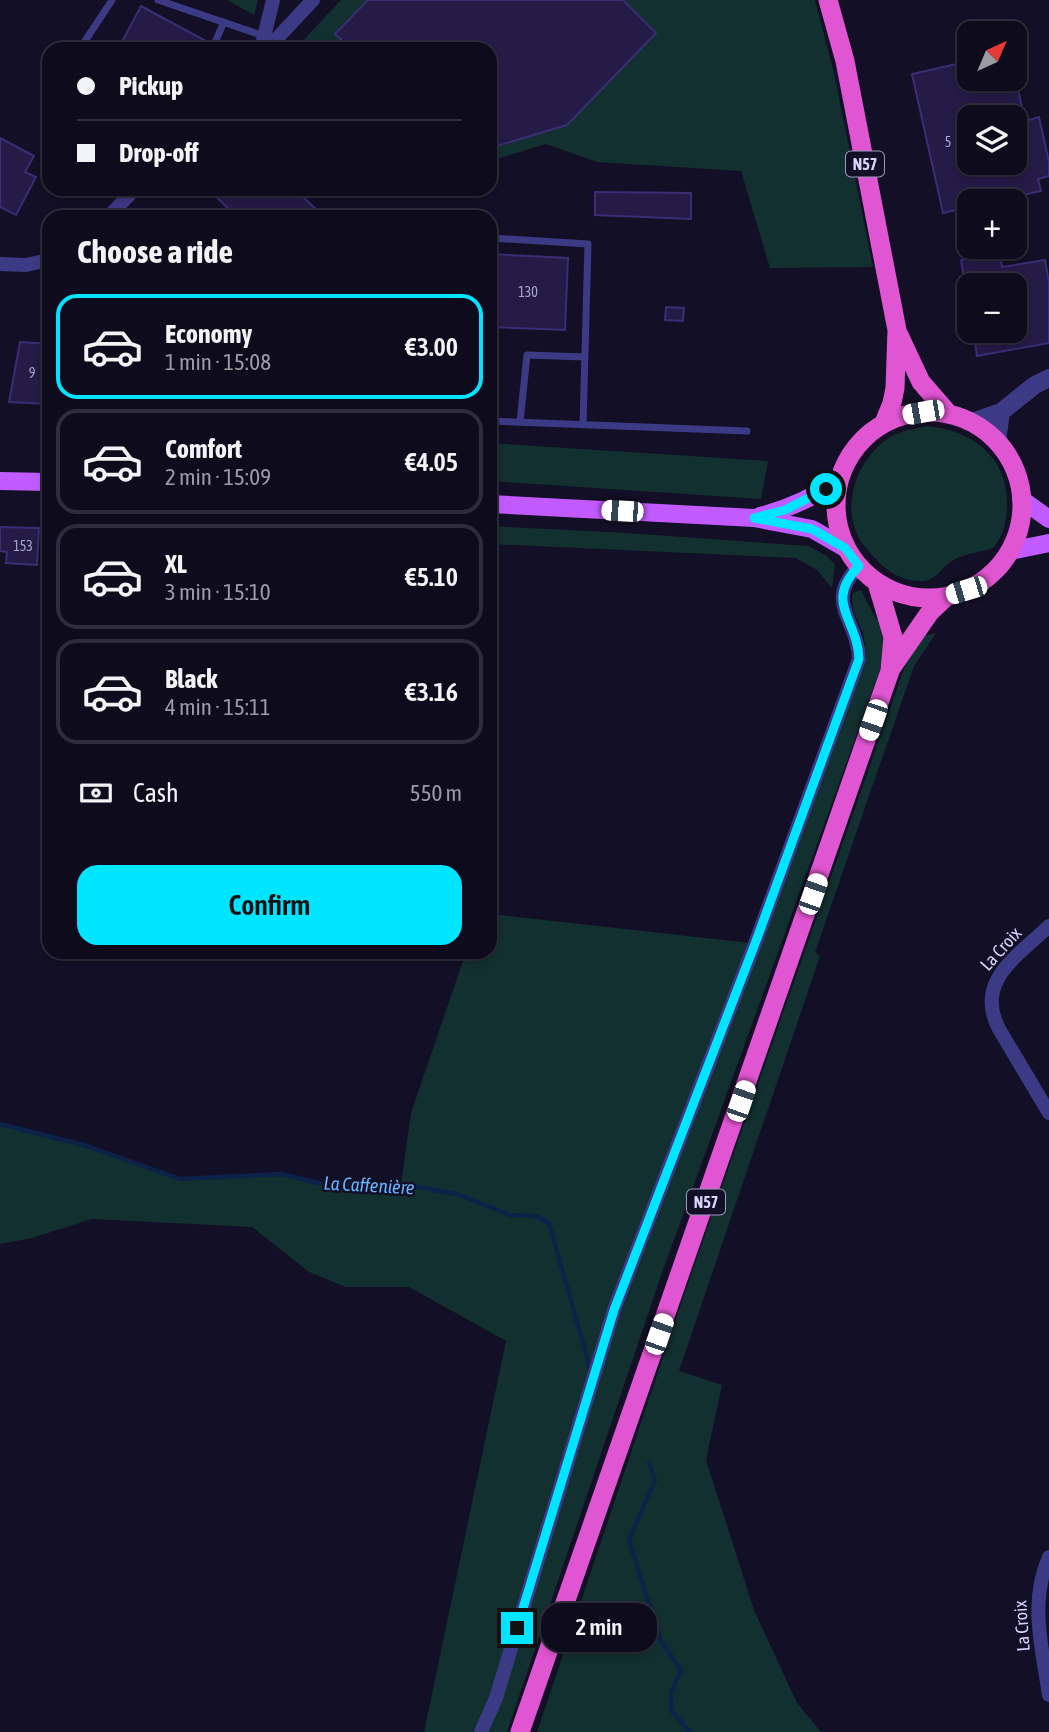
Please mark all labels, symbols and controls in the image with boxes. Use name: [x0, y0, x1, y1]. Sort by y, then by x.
north arrow: [957, 21, 1027, 91]
map controls: [957, 21, 1027, 343]
text: Pickup: [119, 71, 183, 101]
button: layers: [957, 105, 1027, 175]
house number: 5: [945, 134, 951, 150]
text: Drop-off: [119, 138, 199, 168]
road number: N57: [846, 152, 884, 176]
button: +: [957, 189, 1027, 259]
text: Choose a ride: [77, 233, 233, 270]
button: −: [957, 273, 1027, 343]
house number: 130: [518, 284, 538, 300]
icon: car: [81, 315, 144, 378]
text: Economy: [165, 319, 252, 349]
text: €3.00: [405, 332, 458, 362]
text: 1 min · 15:08: [165, 349, 271, 375]
house number: 9: [29, 365, 35, 381]
car: [901, 398, 946, 426]
icon: car: [81, 430, 144, 493]
text: Comfort: [165, 434, 242, 464]
text: €4.05: [405, 447, 458, 477]
text: 2 min · 15:09: [165, 464, 271, 490]
route start: [810, 473, 842, 505]
car: [601, 499, 644, 523]
house number: 153: [13, 538, 33, 554]
icon: car: [81, 545, 144, 608]
text: XL: [165, 549, 187, 579]
text: €5.10: [405, 562, 458, 592]
car: [943, 574, 990, 606]
text: 3 min · 15:10: [165, 579, 271, 605]
icon: car: [81, 660, 144, 723]
text: Black: [165, 664, 217, 694]
text: €3.16: [405, 677, 458, 707]
text: 4 min · 15:11: [165, 694, 271, 720]
car: [857, 697, 890, 743]
icon: cash: [77, 774, 115, 812]
text: Cash: [133, 778, 179, 808]
text: 550 m: [410, 780, 462, 806]
button: Confirm: [77, 865, 462, 945]
car: [797, 871, 830, 917]
street label: La Croix: [976, 923, 1026, 975]
car: [725, 1078, 758, 1124]
water label: La Caffenière: [323, 1172, 415, 1198]
road number: N57: [687, 1190, 725, 1214]
car: [643, 1311, 676, 1357]
street label: La Croix: [1009, 1600, 1034, 1652]
callout: 2 min: [542, 1604, 657, 1652]
route end: [501, 1612, 533, 1644]
text: 2 min: [576, 1614, 622, 1640]

